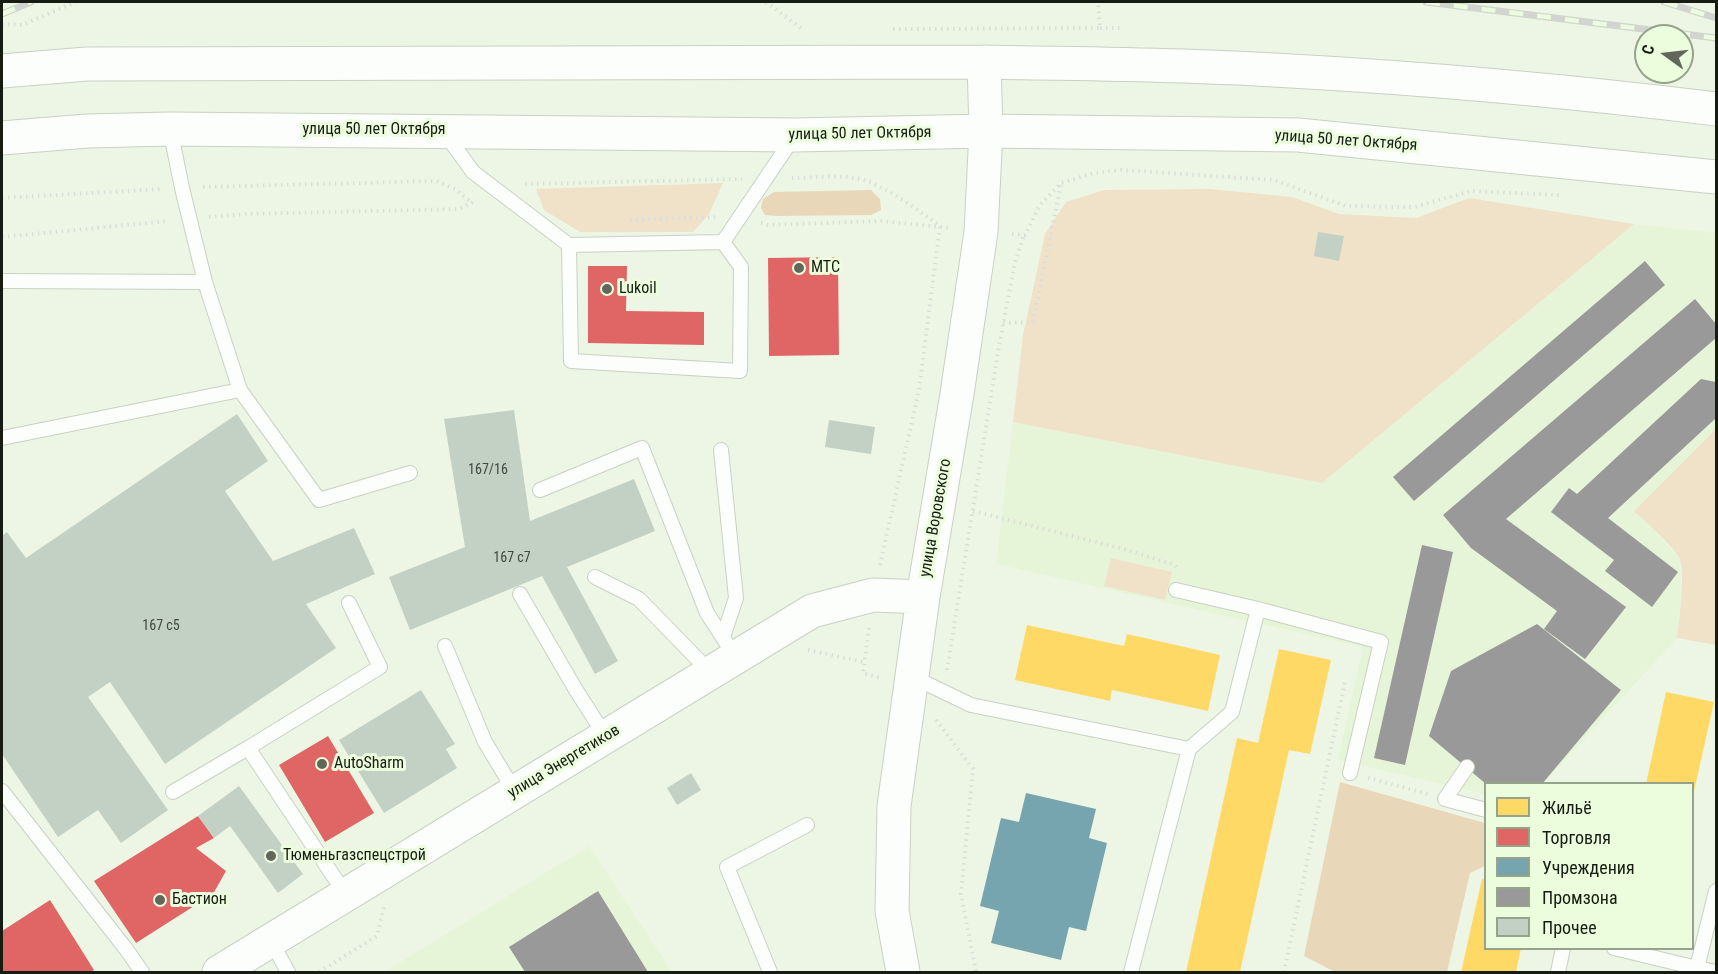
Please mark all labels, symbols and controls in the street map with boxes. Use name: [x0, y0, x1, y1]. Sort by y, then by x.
north arrow: [1634, 24, 1694, 84]
text: С: [1638, 43, 1658, 57]
street label: улица 50 лет Октября: [303, 120, 445, 140]
street label: улица 50 лет Октября: [788, 123, 932, 145]
street label: улица 50 лет Октября: [1274, 126, 1418, 156]
place label: МТС: [811, 258, 840, 278]
marker: МТС: [792, 261, 806, 275]
place label: Lukoil: [619, 279, 657, 299]
marker: Lukoil: [600, 282, 614, 296]
street label: улица Воровского: [916, 457, 956, 579]
house number: 167/16: [468, 462, 508, 478]
house number: 167 с7: [493, 550, 531, 566]
house number: 167 с5: [142, 618, 180, 634]
street label: улица Энергетиков: [505, 721, 623, 803]
place label: AutoSharm: [334, 754, 404, 774]
marker: AutoSharm: [315, 757, 329, 771]
legend: [1484, 782, 1694, 950]
text: Жильё: [1542, 797, 1592, 818]
text: Торговля: [1542, 827, 1611, 848]
place label: Тюменьгазспецстрой: [283, 846, 426, 866]
marker: Тюменьгазспецстрой: [264, 849, 278, 863]
text: Учреждения: [1542, 857, 1635, 878]
text: Промзона: [1542, 887, 1618, 908]
place label: Бастион: [172, 890, 227, 910]
marker: Бастион: [153, 893, 167, 907]
text: Прочее: [1542, 917, 1597, 938]

